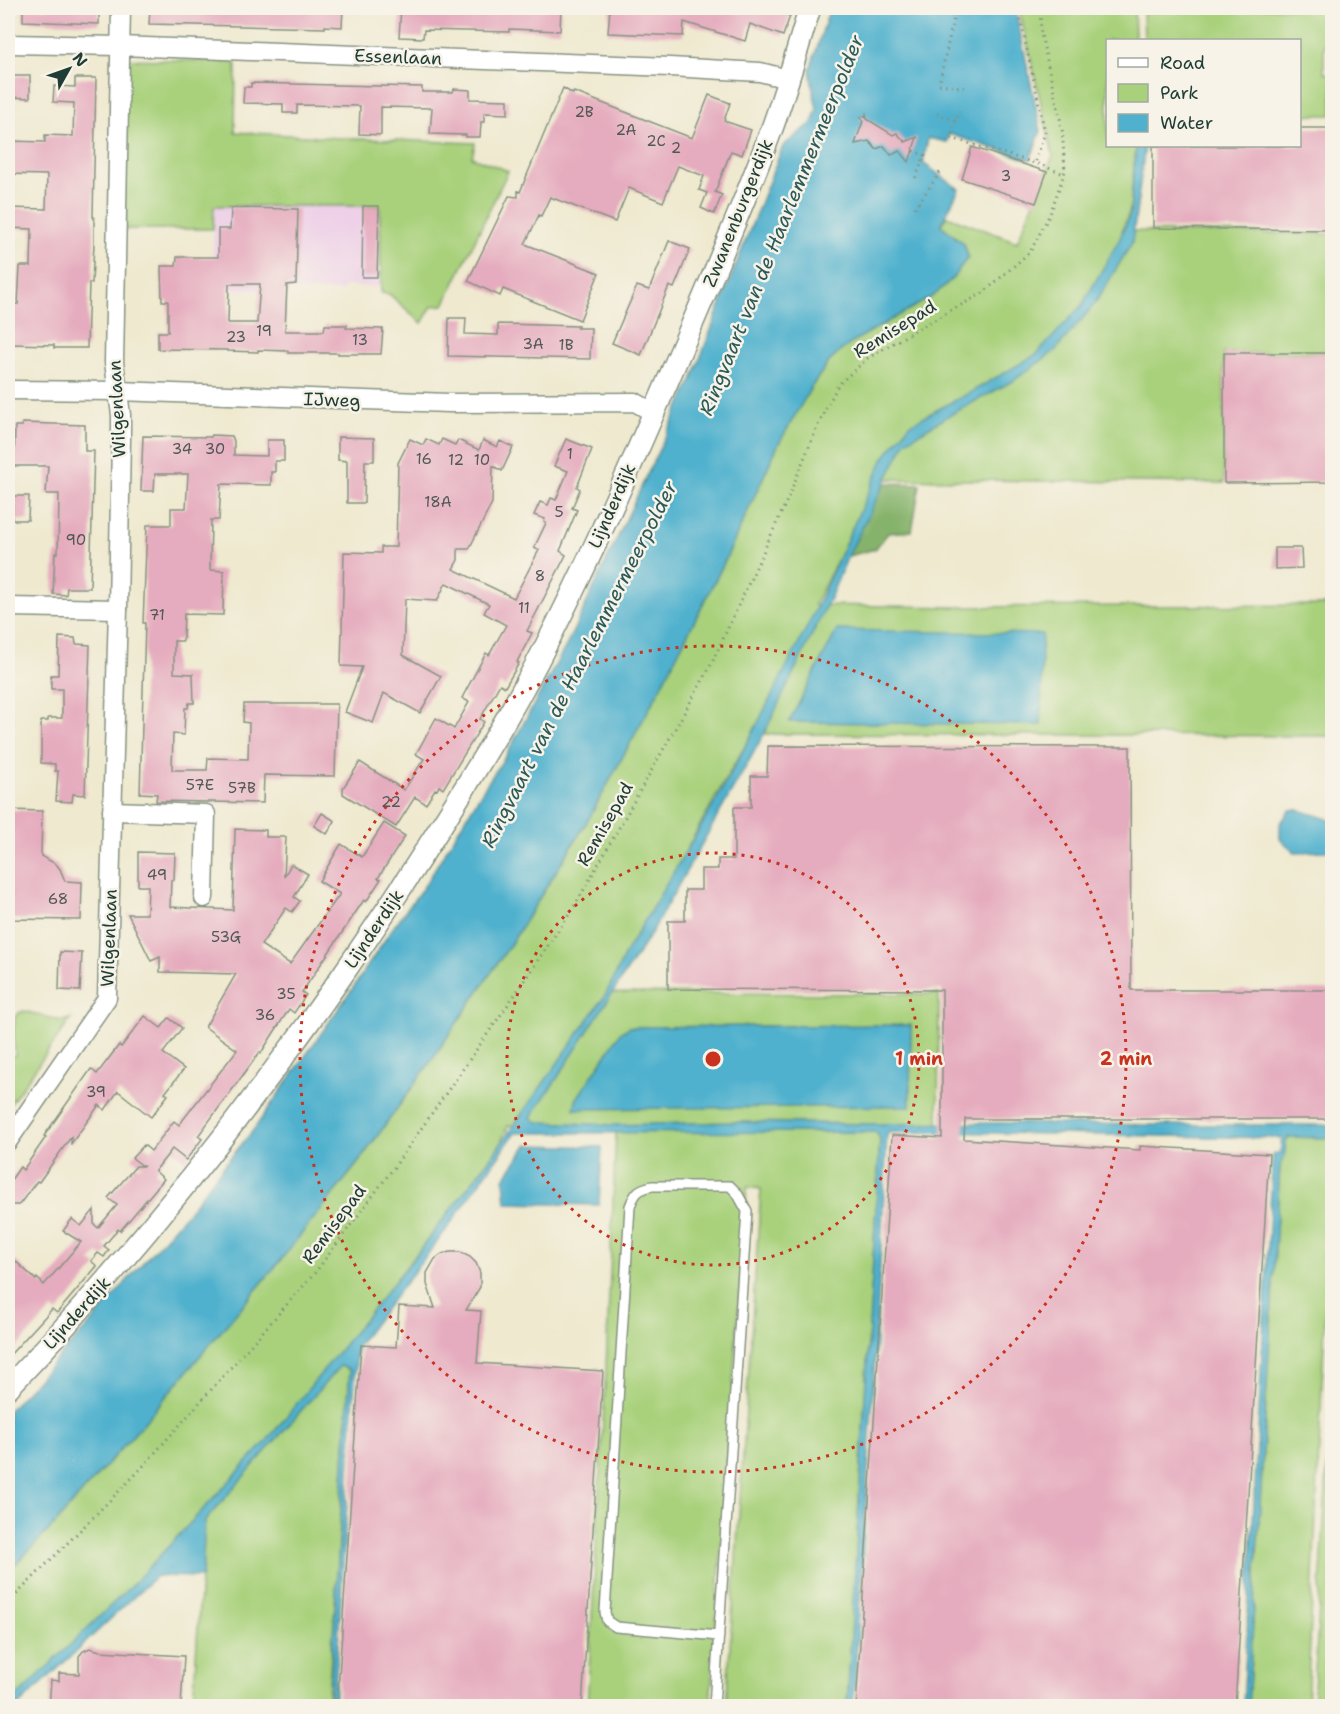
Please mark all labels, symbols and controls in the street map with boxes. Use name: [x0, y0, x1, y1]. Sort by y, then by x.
water label: Ringvaart van de Haarlemmermeerpolder: [693, 30, 870, 419]
north arrow: [39, 39, 99, 99]
legend: [1106, 39, 1301, 147]
street label: Essenlaan: [354, 43, 442, 71]
text: N: [68, 48, 92, 71]
text: Road: [1160, 51, 1205, 75]
text: Park: [1160, 81, 1199, 105]
house number: 2B: [574, 102, 594, 122]
text: Water: [1160, 111, 1213, 135]
house number: 2A: [616, 120, 636, 140]
house number: 2C: [646, 131, 666, 151]
street label: Zwanenburgerdijk: [697, 135, 779, 291]
house number: 2: [671, 138, 681, 158]
house number: 3: [1001, 166, 1011, 186]
street label: Remisepad: [849, 294, 941, 364]
house number: 19: [256, 321, 272, 341]
house number: 23: [226, 327, 246, 347]
house number: 13: [352, 330, 368, 350]
house number: 3A: [522, 334, 544, 354]
house number: 1B: [558, 335, 574, 355]
street label: Wilgenlaan: [102, 359, 132, 459]
street label: IJweg: [303, 387, 361, 413]
house number: 34: [172, 439, 192, 459]
house number: 30: [205, 439, 225, 459]
house number: 1: [567, 444, 573, 464]
house number: 16: [416, 449, 432, 469]
house number: 12: [448, 450, 464, 470]
house number: 10: [474, 450, 490, 470]
street label: Lijnderdijk: [583, 460, 641, 552]
water label: Ringvaart van de Haarlemmermeerpolder: [475, 476, 683, 852]
house number: 18A: [424, 492, 452, 512]
house number: 5: [554, 502, 564, 522]
house number: 90: [66, 530, 86, 550]
house number: 8: [535, 566, 545, 586]
house number: 11: [518, 598, 530, 618]
house number: 71: [149, 605, 165, 625]
house number: 57E: [186, 775, 214, 795]
house number: 57B: [228, 778, 256, 798]
street label: Remisepad: [571, 778, 639, 870]
house number: 22: [381, 792, 401, 812]
house number: 49: [147, 865, 167, 885]
street label: Lijnderdijk: [339, 885, 409, 973]
house number: 68: [48, 889, 68, 909]
street label: Wilgenlaan: [95, 889, 123, 987]
house number: 53G: [211, 927, 241, 947]
house number: 35: [276, 984, 296, 1004]
house number: 36: [255, 1005, 275, 1025]
text: 1 min: [895, 1047, 943, 1071]
text: 2 min: [1100, 1047, 1152, 1071]
centre of rings: [703, 1049, 723, 1069]
house number: 39: [86, 1082, 106, 1102]
street label: Remisepad: [296, 1179, 372, 1269]
street label: Lijnderdijk: [38, 1271, 116, 1355]

